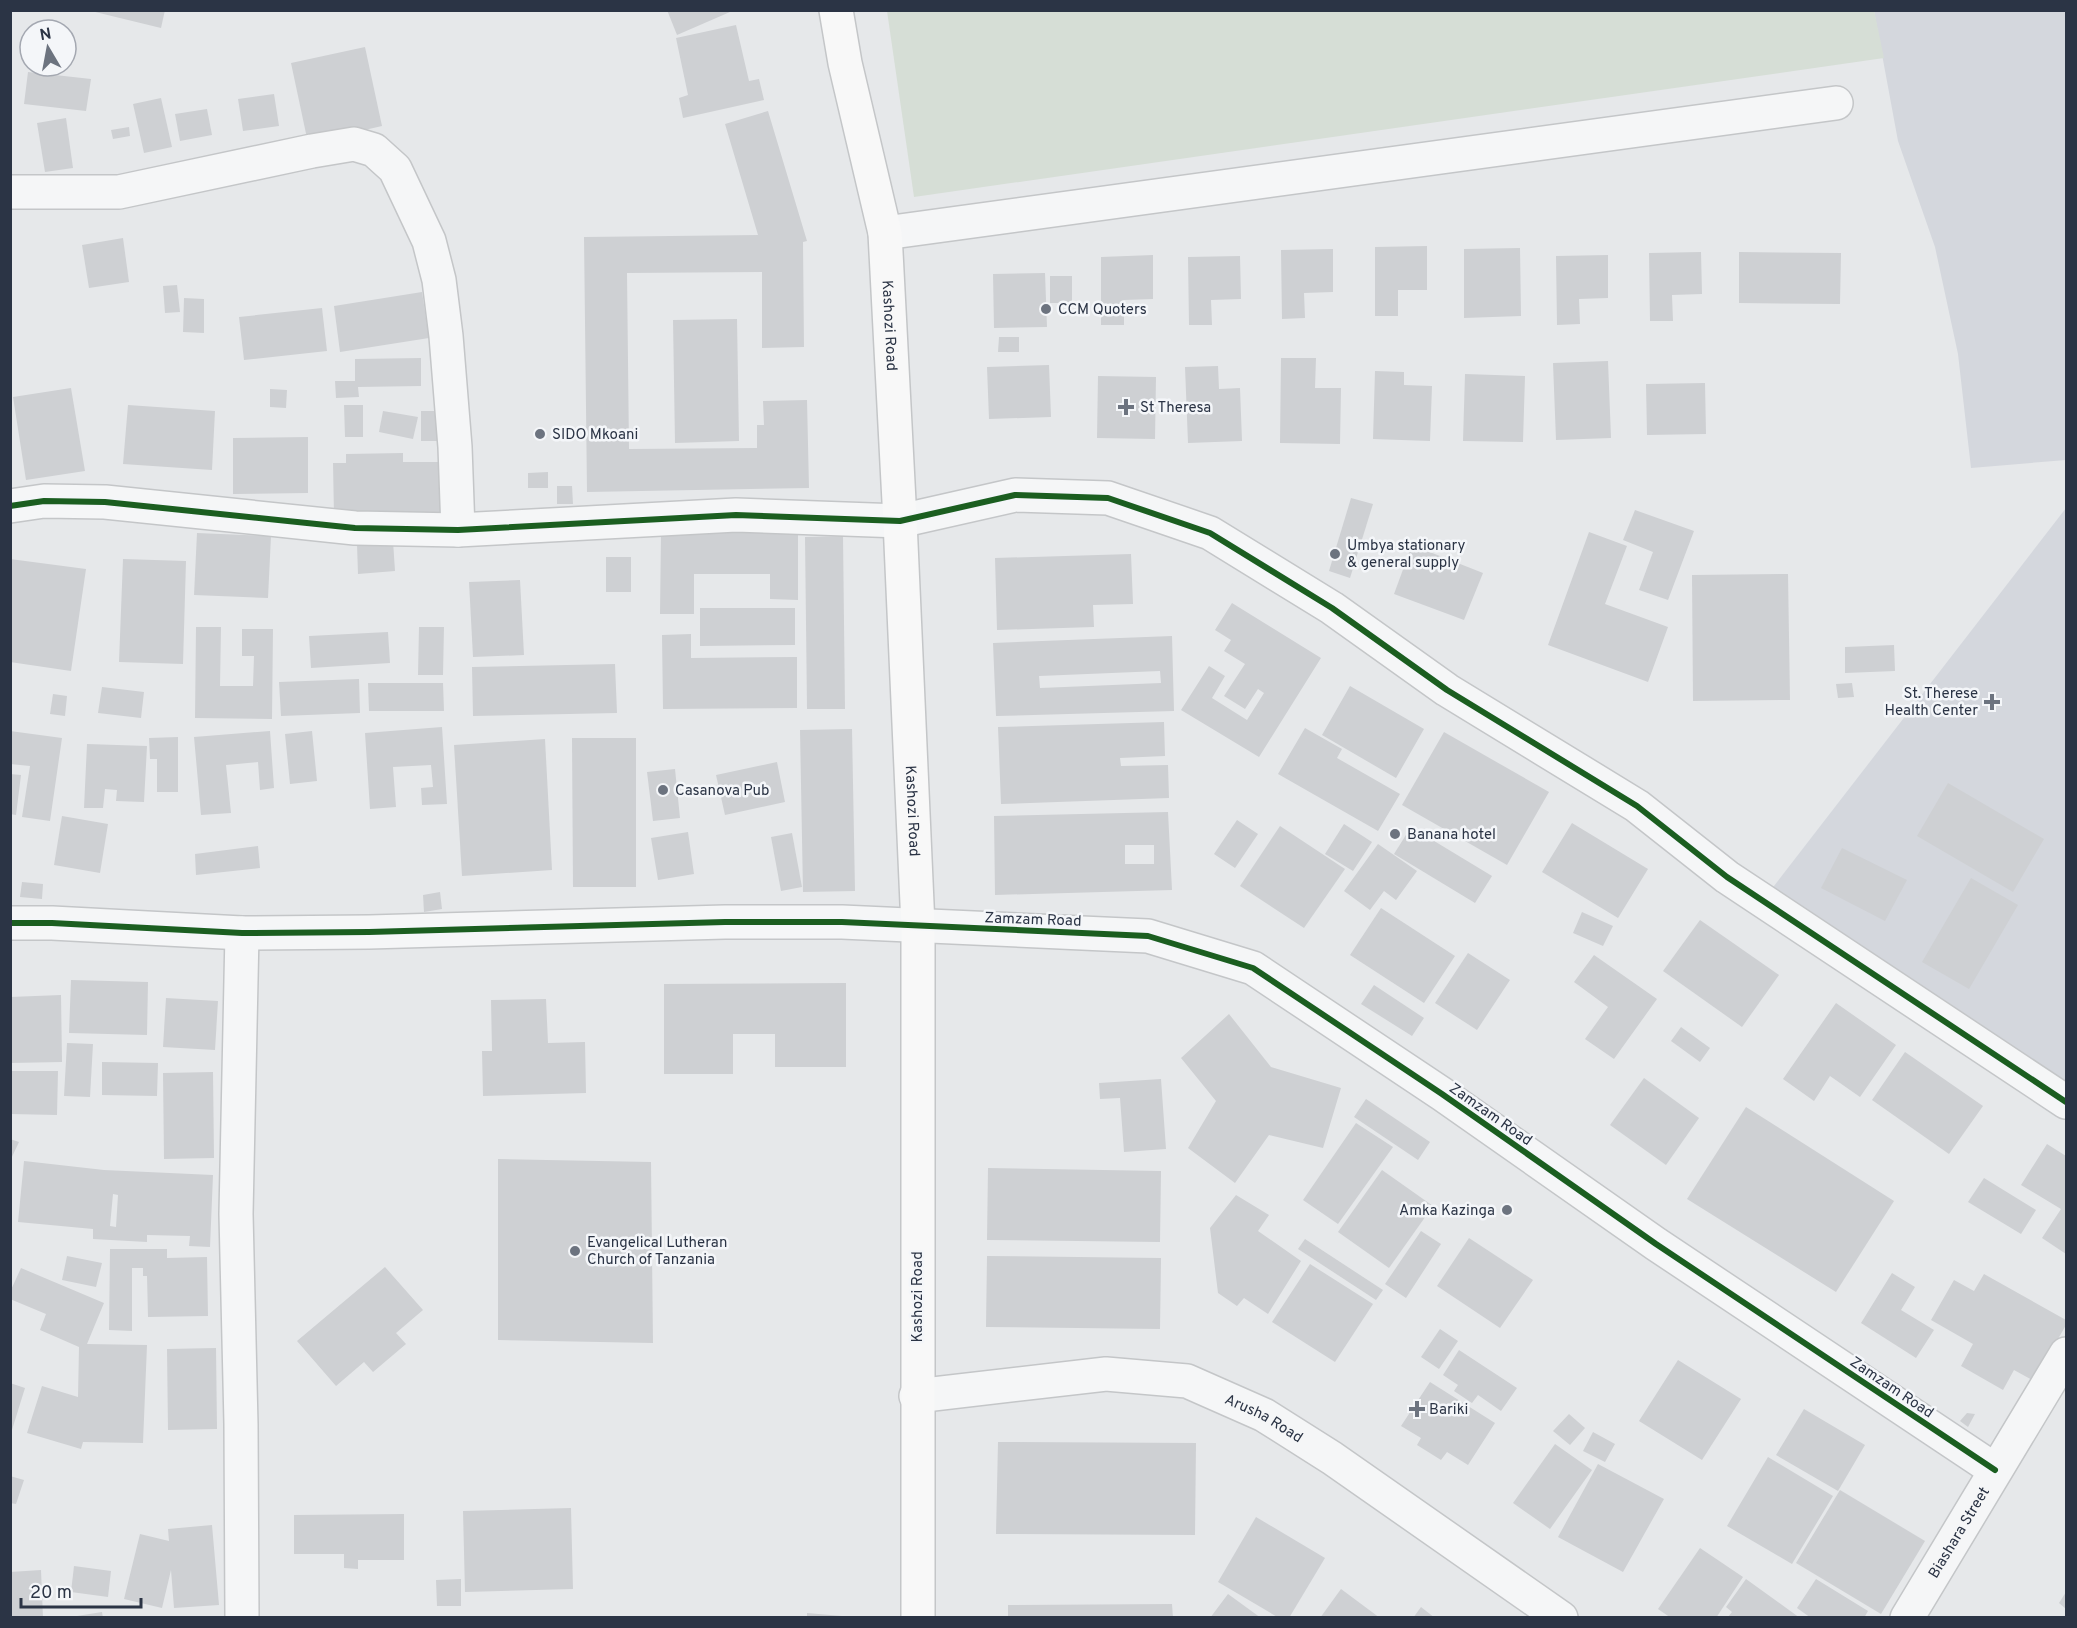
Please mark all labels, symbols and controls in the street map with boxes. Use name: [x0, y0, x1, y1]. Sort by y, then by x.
north arrow: [18, 18, 78, 78]
text: N: [38, 24, 53, 46]
street label: Kashozi Road: [876, 280, 900, 372]
place label: CCM Quoters: [1058, 301, 1147, 320]
marker: CCM Quoters: [1039, 302, 1053, 316]
marker: St Theresa: [1117, 398, 1135, 416]
place label: St Theresa: [1140, 399, 1211, 418]
place label: SIDO Mkoani: [552, 426, 638, 445]
marker: SIDO Mkoani: [533, 427, 547, 441]
place label: Umbya stationary & general supply: [1347, 537, 1466, 573]
marker: Umbya stationary & general supply: [1328, 547, 1342, 561]
place label: St. Therese Health Center: [1885, 685, 1978, 721]
marker: St. Therese Health Center: [1983, 693, 2001, 711]
street label: Kashozi Road: [900, 765, 923, 857]
place label: Casanova Pub: [675, 782, 769, 801]
marker: Casanova Pub: [656, 783, 670, 797]
place label: Banana hotel: [1407, 826, 1496, 845]
marker: Banana hotel: [1388, 827, 1402, 841]
street label: Zamzam Road: [984, 909, 1082, 932]
street label: Zamzam Road: [1445, 1080, 1535, 1151]
place label: Amka Kazinga: [1399, 1202, 1495, 1221]
marker: Amka Kazinga: [1500, 1203, 1514, 1217]
place label: Evangelical Lutheran Church of Tanzania: [587, 1234, 727, 1270]
marker: Evangelical Lutheran Church of Tanzania: [568, 1244, 582, 1258]
street label: Kashozi Road: [909, 1251, 928, 1343]
street label: Zamzam Road: [1846, 1353, 1937, 1423]
street label: Arusha Road: [1221, 1391, 1306, 1448]
place label: Bariki: [1429, 1401, 1468, 1420]
marker: Bariki: [1410, 1402, 1424, 1416]
street label: Biashara Street: [1925, 1484, 1995, 1582]
scale bar: [21, 1571, 141, 1609]
text: 20 m: [30, 1582, 72, 1605]

